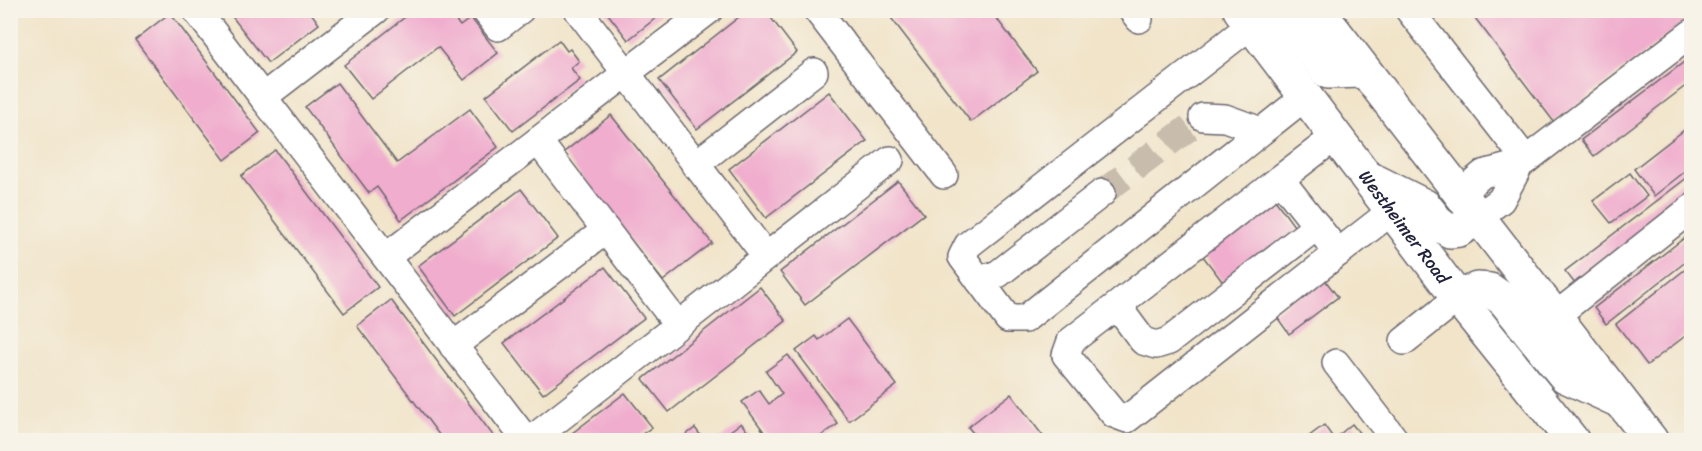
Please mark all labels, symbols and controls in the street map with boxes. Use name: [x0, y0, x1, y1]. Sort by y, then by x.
street label: Westheimer Road: [1350, 163, 1459, 292]

